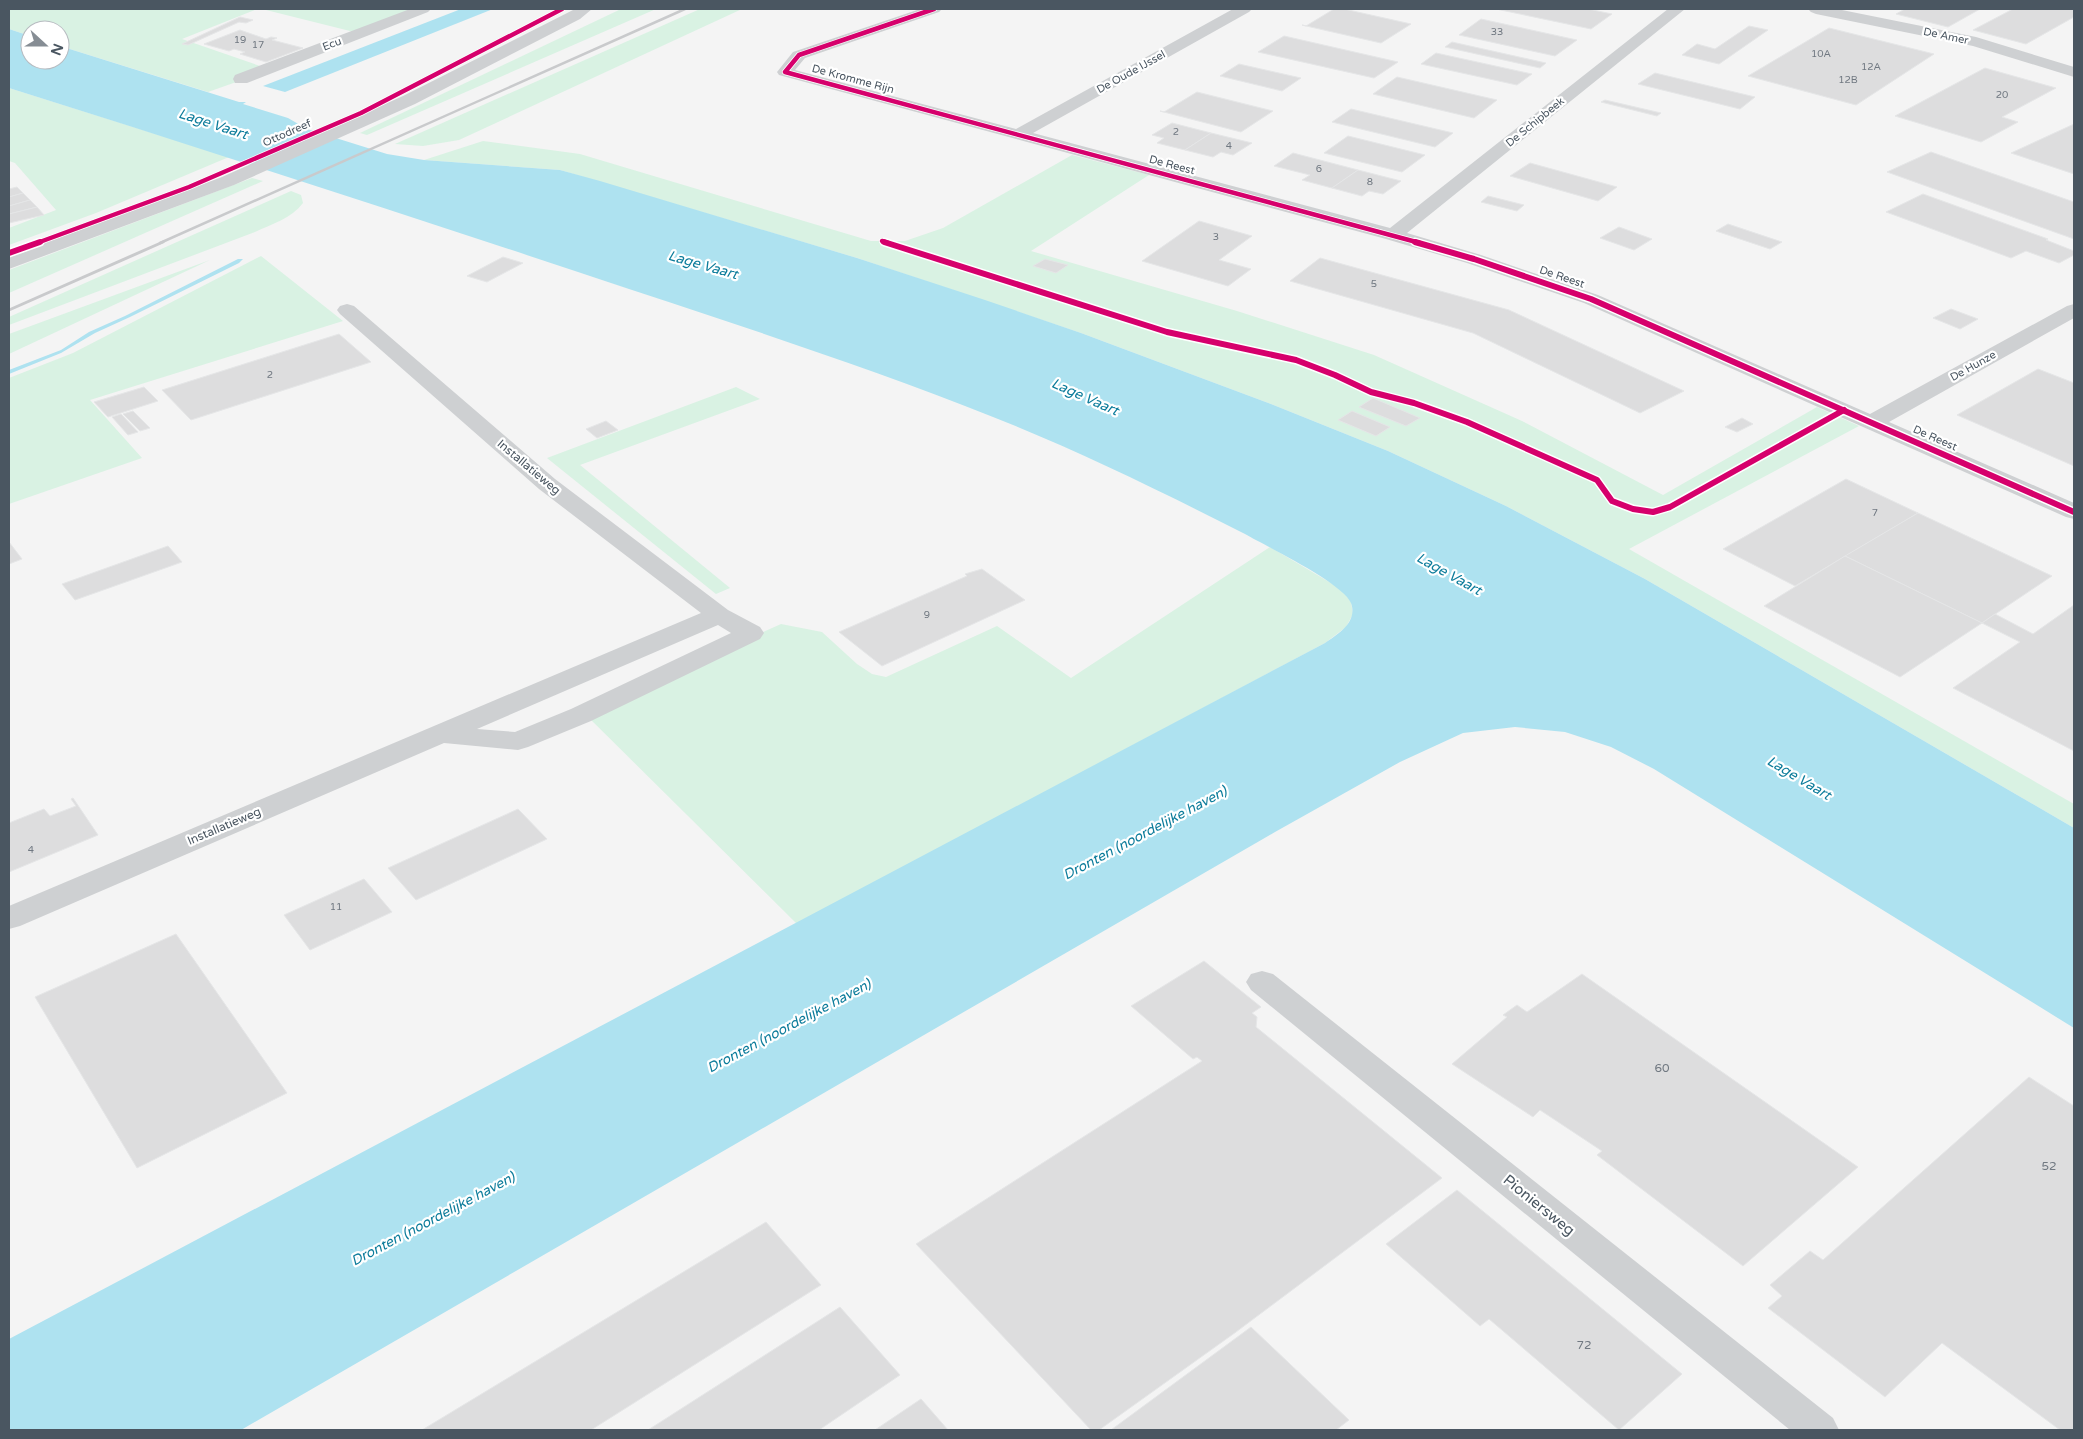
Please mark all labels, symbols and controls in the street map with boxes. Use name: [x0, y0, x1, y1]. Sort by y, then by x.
north arrow: [20, 20, 70, 70]
street label: De Amer: [1922, 25, 1971, 47]
house number: 33: [1491, 26, 1503, 38]
house number: 19: [234, 34, 246, 46]
street label: Ecu: [321, 34, 343, 54]
house number: 17: [252, 39, 264, 51]
text: N: [47, 41, 67, 58]
street label: De Oude IJssel: [1094, 48, 1168, 96]
house number: 10A: [1811, 48, 1831, 60]
house number: 12A: [1861, 61, 1881, 73]
street label: De Kromme Rijn: [810, 62, 896, 96]
house number: 12B: [1838, 74, 1858, 86]
house number: 20: [1996, 89, 2008, 101]
street label: De Schipbeek: [1503, 94, 1567, 150]
water label: Lage Vaart: [176, 105, 251, 144]
street label: Ottodreef: [261, 116, 314, 149]
house number: 2: [1173, 126, 1179, 138]
house number: 4: [1226, 140, 1232, 152]
street label: De Reest: [1148, 153, 1196, 177]
house number: 6: [1316, 163, 1322, 175]
house number: 8: [1367, 176, 1373, 188]
house number: 3: [1213, 231, 1219, 243]
water label: Lage Vaart: [666, 247, 741, 284]
street label: De Reest: [1538, 263, 1586, 291]
house number: 5: [1371, 278, 1377, 290]
street label: De Hunze: [1948, 348, 1998, 384]
house number: 2: [267, 369, 273, 381]
water label: Lage Vaart: [1049, 375, 1123, 420]
street label: De Reest: [1911, 423, 1959, 453]
street label: Installatieweg: [494, 436, 564, 498]
house number: 7: [1872, 507, 1878, 519]
water label: Lage Vaart: [1414, 549, 1486, 600]
house number: 9: [924, 609, 930, 621]
water label: Lage Vaart: [1764, 752, 1836, 805]
water label: Dronten (noordelijke haven): [1060, 782, 1231, 883]
street label: Installatieweg: [185, 804, 263, 848]
house number: 4: [28, 844, 34, 856]
house number: 11: [330, 901, 342, 913]
water label: Dronten (noordelijke haven): [704, 975, 875, 1076]
house number: 60: [1654, 1061, 1670, 1075]
house number: 52: [2041, 1159, 2057, 1173]
water label: Dronten (noordelijke haven): [348, 1168, 519, 1269]
street label: Pioniersweg: [1500, 1171, 1578, 1239]
house number: 72: [1576, 1338, 1592, 1352]

